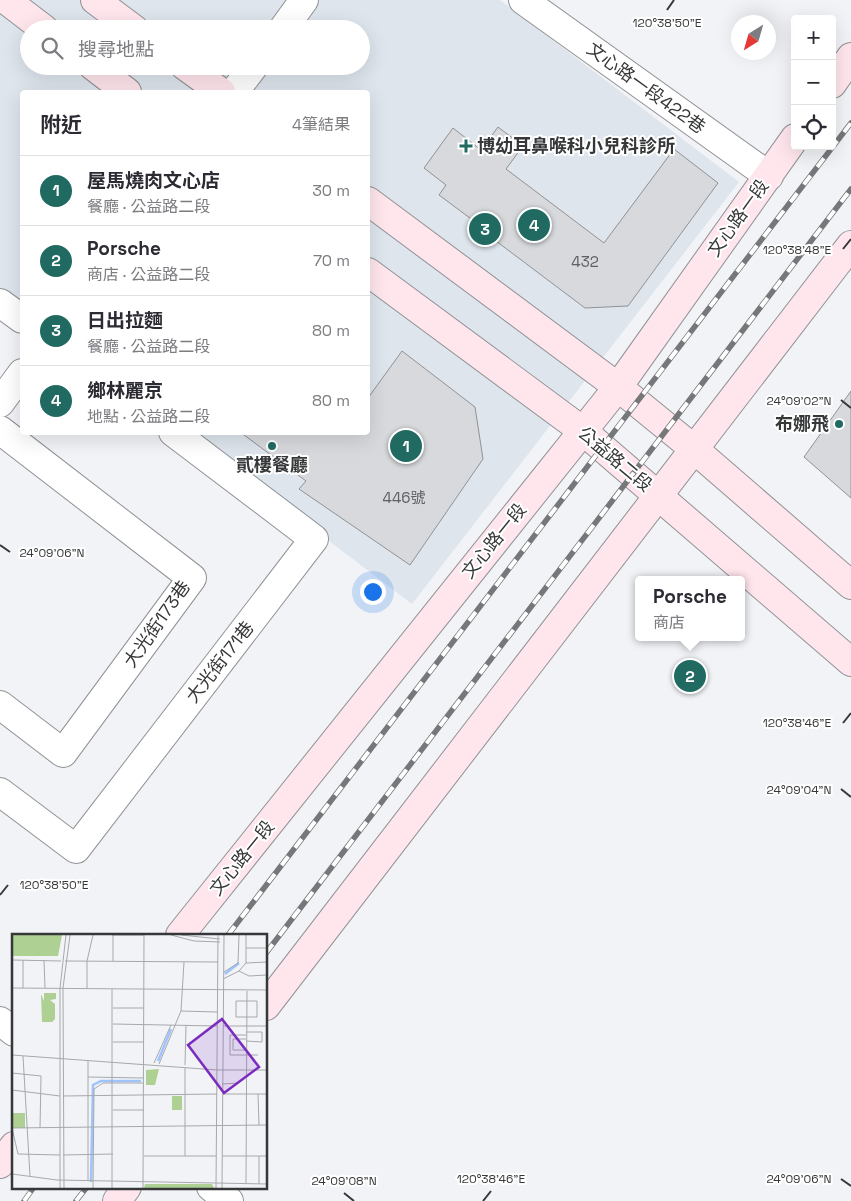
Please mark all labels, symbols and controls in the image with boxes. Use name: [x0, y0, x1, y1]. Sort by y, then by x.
text: 120°38'50"E: [633, 15, 702, 31]
north arrow: [731, 15, 776, 60]
map controls: [791, 15, 836, 150]
button: +: [791, 15, 836, 60]
search box: [20, 20, 370, 75]
icon: search: [38, 34, 66, 62]
text: 搜尋地點: [78, 37, 154, 62]
street label: 文心路一段422巷: [583, 37, 710, 138]
button: −: [791, 60, 836, 105]
button: locate: [791, 105, 836, 150]
text: 附近: [40, 111, 82, 138]
text: 4筆結果: [292, 114, 350, 135]
place label: 博幼耳鼻喉科小兒科診所: [477, 134, 675, 157]
marker: 博幼耳鼻喉科小兒科診所: [459, 139, 473, 153]
text: 屋馬燒肉文心店: [87, 168, 220, 193]
street label: 文心路一段: [702, 175, 773, 261]
text: 1: [52, 180, 60, 201]
text: 30 m: [312, 180, 350, 201]
text: 餐廳 · 公益路二段: [87, 196, 210, 217]
pin: 4: [518, 206, 550, 244]
pin: 3: [469, 210, 501, 248]
text: Porsche: [87, 236, 161, 261]
text: 120°38'48"E: [763, 242, 832, 258]
text: 2: [51, 250, 61, 271]
text: 70 m: [313, 250, 350, 271]
house number: 432: [571, 252, 599, 271]
text: 商店 · 公益路二段: [87, 264, 210, 285]
text: 日出拉麵: [87, 308, 163, 333]
text: 3: [51, 320, 61, 341]
text: 80 m: [312, 320, 350, 341]
text: 餐廳 · 公益路二段: [87, 336, 210, 357]
text: 鄉林麗京: [87, 378, 163, 403]
text: 4: [51, 390, 61, 411]
text: 80 m: [312, 390, 350, 411]
text: 24°09'02"N: [767, 393, 832, 409]
text: 地點 · 公益路二段: [87, 406, 210, 427]
place label: 布娜飛: [775, 412, 829, 435]
marker: 布娜飛: [833, 418, 845, 430]
street label: 公益路二段: [573, 421, 657, 496]
pin: 1: [390, 427, 422, 465]
marker: 貳樓餐廳: [266, 440, 278, 452]
place label: 貳樓餐廳: [236, 453, 308, 476]
house number: 446號: [383, 488, 425, 507]
street label: 文心路一段: [456, 498, 531, 583]
text: 24°09'06"N: [19, 545, 85, 561]
street label: 大光街173巷: [118, 576, 195, 671]
popup: [635, 576, 745, 641]
your location: [360, 579, 386, 605]
text: Porsche: [653, 584, 727, 609]
text: 商店: [653, 612, 685, 633]
street label: 大光街171巷: [181, 616, 259, 707]
pin: 2: [674, 657, 706, 695]
text: 120°38'46"E: [763, 715, 831, 731]
text: 24°09'04"N: [767, 782, 831, 798]
street label: 文心路一段: [204, 815, 279, 900]
text: 120°38'50"E: [20, 877, 89, 893]
inset map: [12, 934, 268, 1188]
text: 120°38'46"E: [457, 1171, 525, 1187]
text: 24°09'06"N: [766, 1171, 832, 1187]
text: 24°09'08"N: [311, 1173, 377, 1189]

